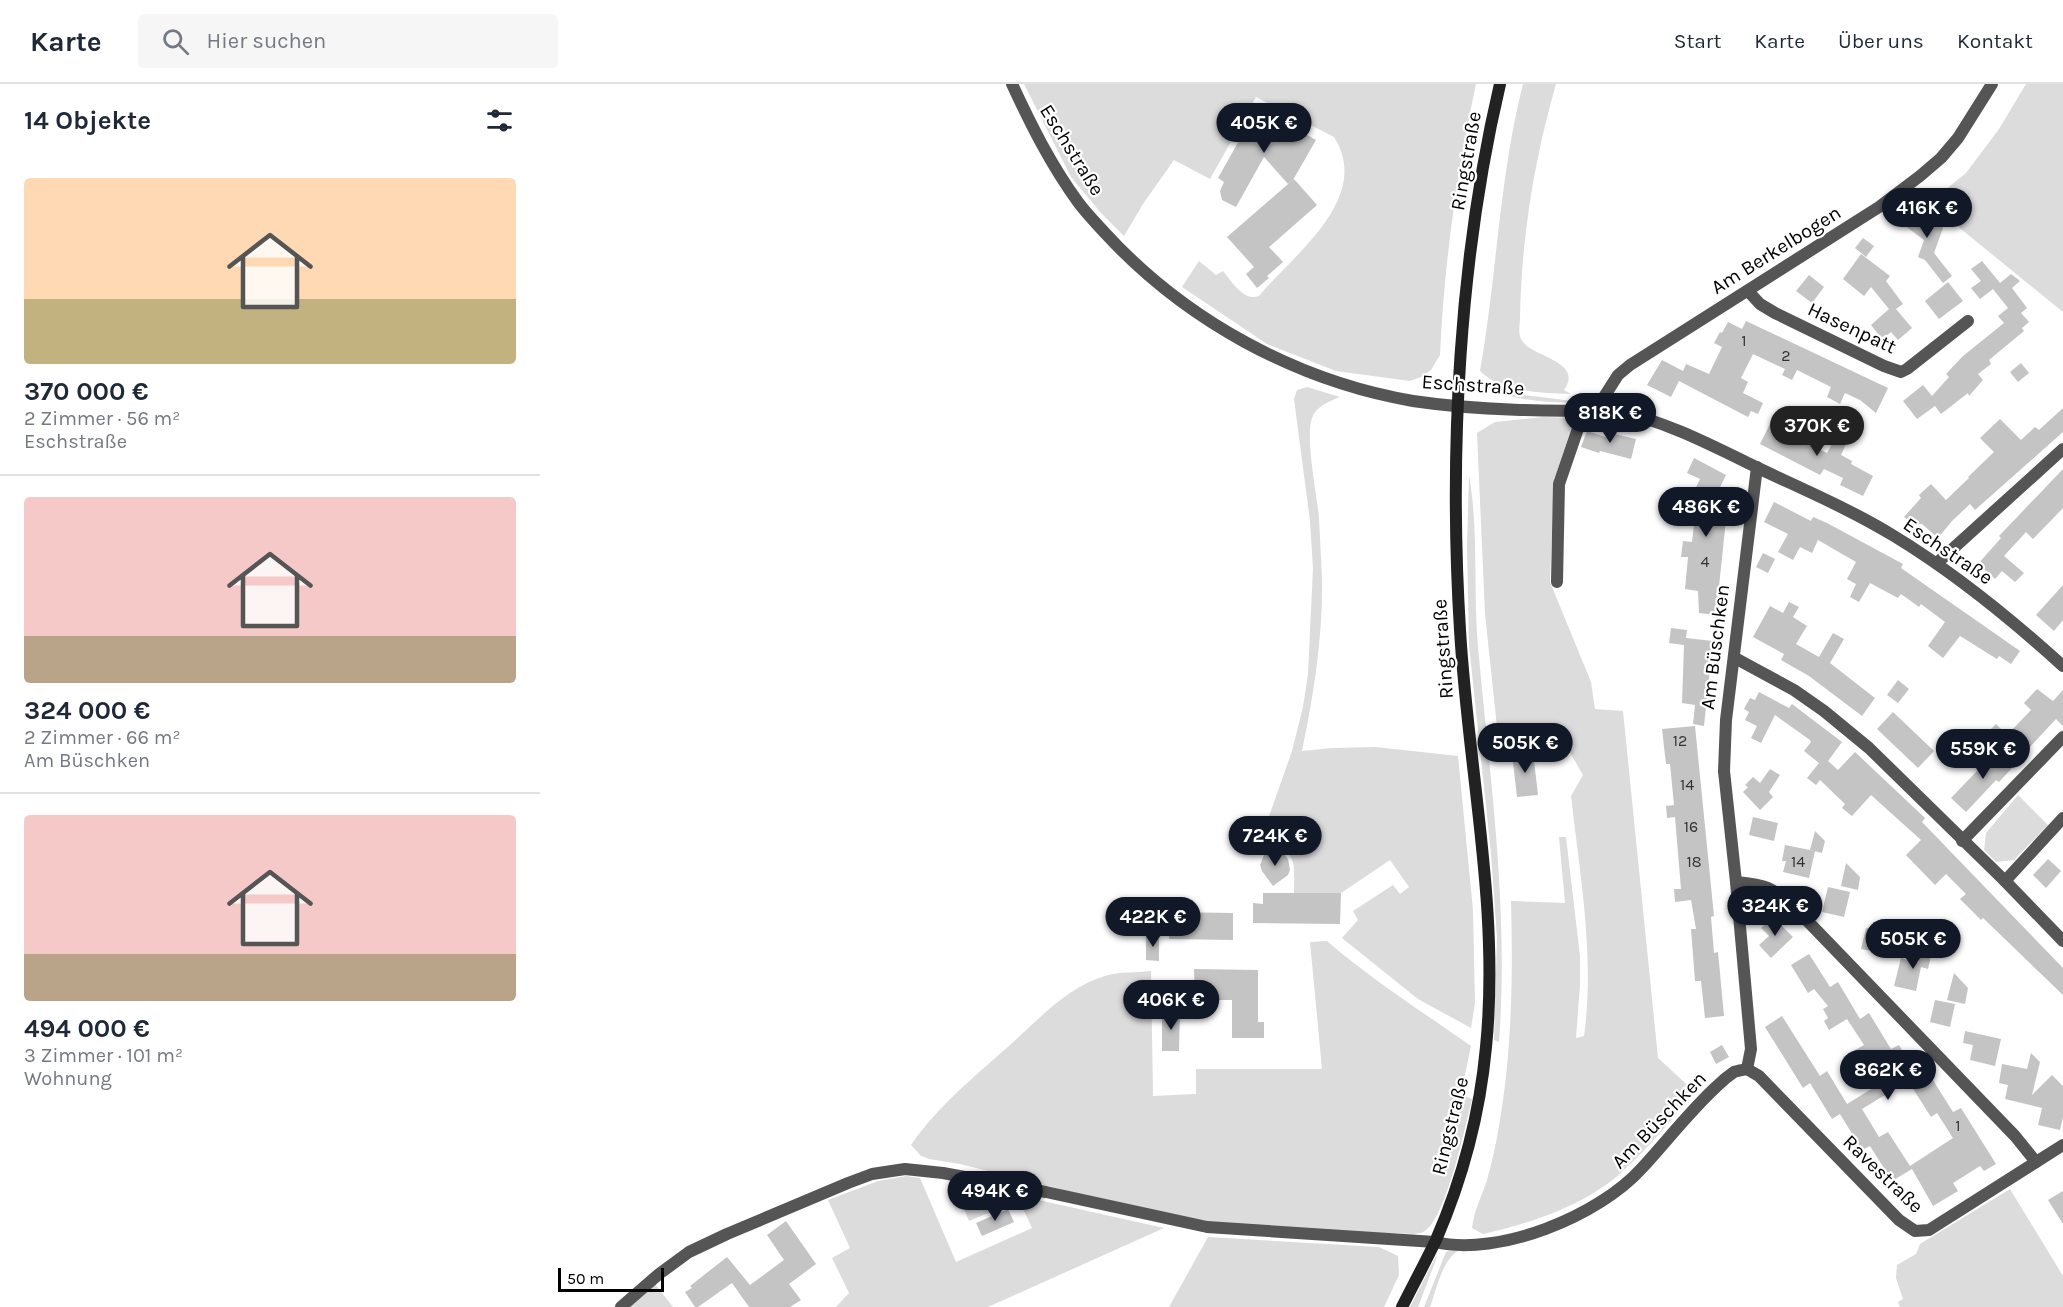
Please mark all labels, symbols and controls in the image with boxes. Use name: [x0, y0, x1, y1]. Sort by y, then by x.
search box: [138, 14, 558, 68]
text: Karte: [30, 25, 102, 58]
icon: search: [159, 25, 192, 58]
text: Hier suchen: [207, 28, 326, 54]
text: Start: [1674, 29, 1721, 53]
text: Karte: [1754, 29, 1805, 53]
text: Über uns: [1838, 29, 1924, 53]
text: Kontakt: [1957, 29, 2033, 53]
street label: Eschstraße: [1035, 100, 1109, 200]
pin: 405K €: [1215, 103, 1313, 154]
icon: filters: [483, 104, 516, 137]
text: 14 Objekte: [24, 105, 151, 136]
street label: Ringstraße: [1446, 110, 1486, 212]
text: 405K €: [1231, 111, 1298, 134]
pin: 416K €: [1878, 188, 1976, 239]
text: 416K €: [1896, 196, 1958, 219]
street label: Am Berkelbogen: [1707, 201, 1845, 299]
icon: home: [216, 217, 324, 325]
street label: Hasenpatt: [1804, 298, 1900, 359]
house number: 1: [1741, 331, 1747, 350]
house number: 2: [1781, 346, 1791, 365]
street label: Eschstraße: [1421, 370, 1525, 400]
text: 370 000 €: [24, 376, 149, 407]
pin: 818K €: [1561, 393, 1659, 444]
text: 818K €: [1578, 401, 1642, 424]
pin: 370K €: [1768, 406, 1866, 457]
text: 2 Zimmer · 56 m²: [24, 407, 180, 430]
text: 370K €: [1784, 414, 1850, 437]
text: Eschstraße: [24, 430, 127, 453]
pin: 486K €: [1657, 487, 1755, 538]
text: 486K €: [1672, 495, 1740, 518]
street label: Eschstraße: [1899, 513, 1997, 589]
icon: home: [216, 536, 324, 644]
house number: 4: [1701, 552, 1710, 571]
street label: Am Büschken: [1696, 583, 1734, 711]
street label: Ringstraße: [1428, 598, 1458, 700]
text: 324 000 €: [24, 695, 150, 726]
pin: 505K €: [1476, 723, 1574, 774]
text: 2 Zimmer · 66 m²: [24, 726, 181, 749]
pin: 559K €: [1934, 729, 2032, 780]
text: 505K €: [1492, 731, 1558, 754]
house number: 12: [1673, 731, 1687, 750]
text: 559K €: [1950, 737, 2016, 760]
text: Am Büschken: [24, 749, 150, 772]
house number: 14: [1680, 775, 1694, 794]
pin: 724K €: [1226, 816, 1324, 867]
house number: 16: [1684, 817, 1698, 836]
text: 724K €: [1243, 824, 1307, 847]
house number: 18: [1686, 852, 1702, 871]
house number: 14: [1791, 852, 1805, 871]
icon: home: [216, 854, 324, 962]
pin: 324K €: [1726, 886, 1824, 937]
text: 324K €: [1741, 894, 1809, 917]
pin: 422K €: [1104, 897, 1202, 948]
text: 422K €: [1120, 905, 1186, 928]
pin: 505K €: [1864, 919, 1962, 970]
text: 505K €: [1880, 927, 1946, 950]
pin: 406K €: [1122, 980, 1220, 1031]
text: 406K €: [1137, 988, 1205, 1011]
text: 494 000 €: [24, 1013, 150, 1044]
text: 3 Zimmer · 101 m²: [24, 1044, 183, 1067]
pin: 862K €: [1839, 1050, 1937, 1101]
text: 862K €: [1854, 1058, 1922, 1081]
text: Wohnung: [24, 1067, 112, 1090]
street label: Am Büschken: [1607, 1067, 1711, 1173]
street label: Ringstraße: [1427, 1075, 1473, 1177]
house number: 1: [1955, 1116, 1961, 1135]
street label: Ravestraße: [1838, 1130, 1928, 1218]
pin: 494K €: [946, 1171, 1044, 1222]
text: 494K €: [962, 1179, 1028, 1202]
scale bar: [558, 1265, 664, 1292]
text: 50 m: [567, 1269, 604, 1288]

